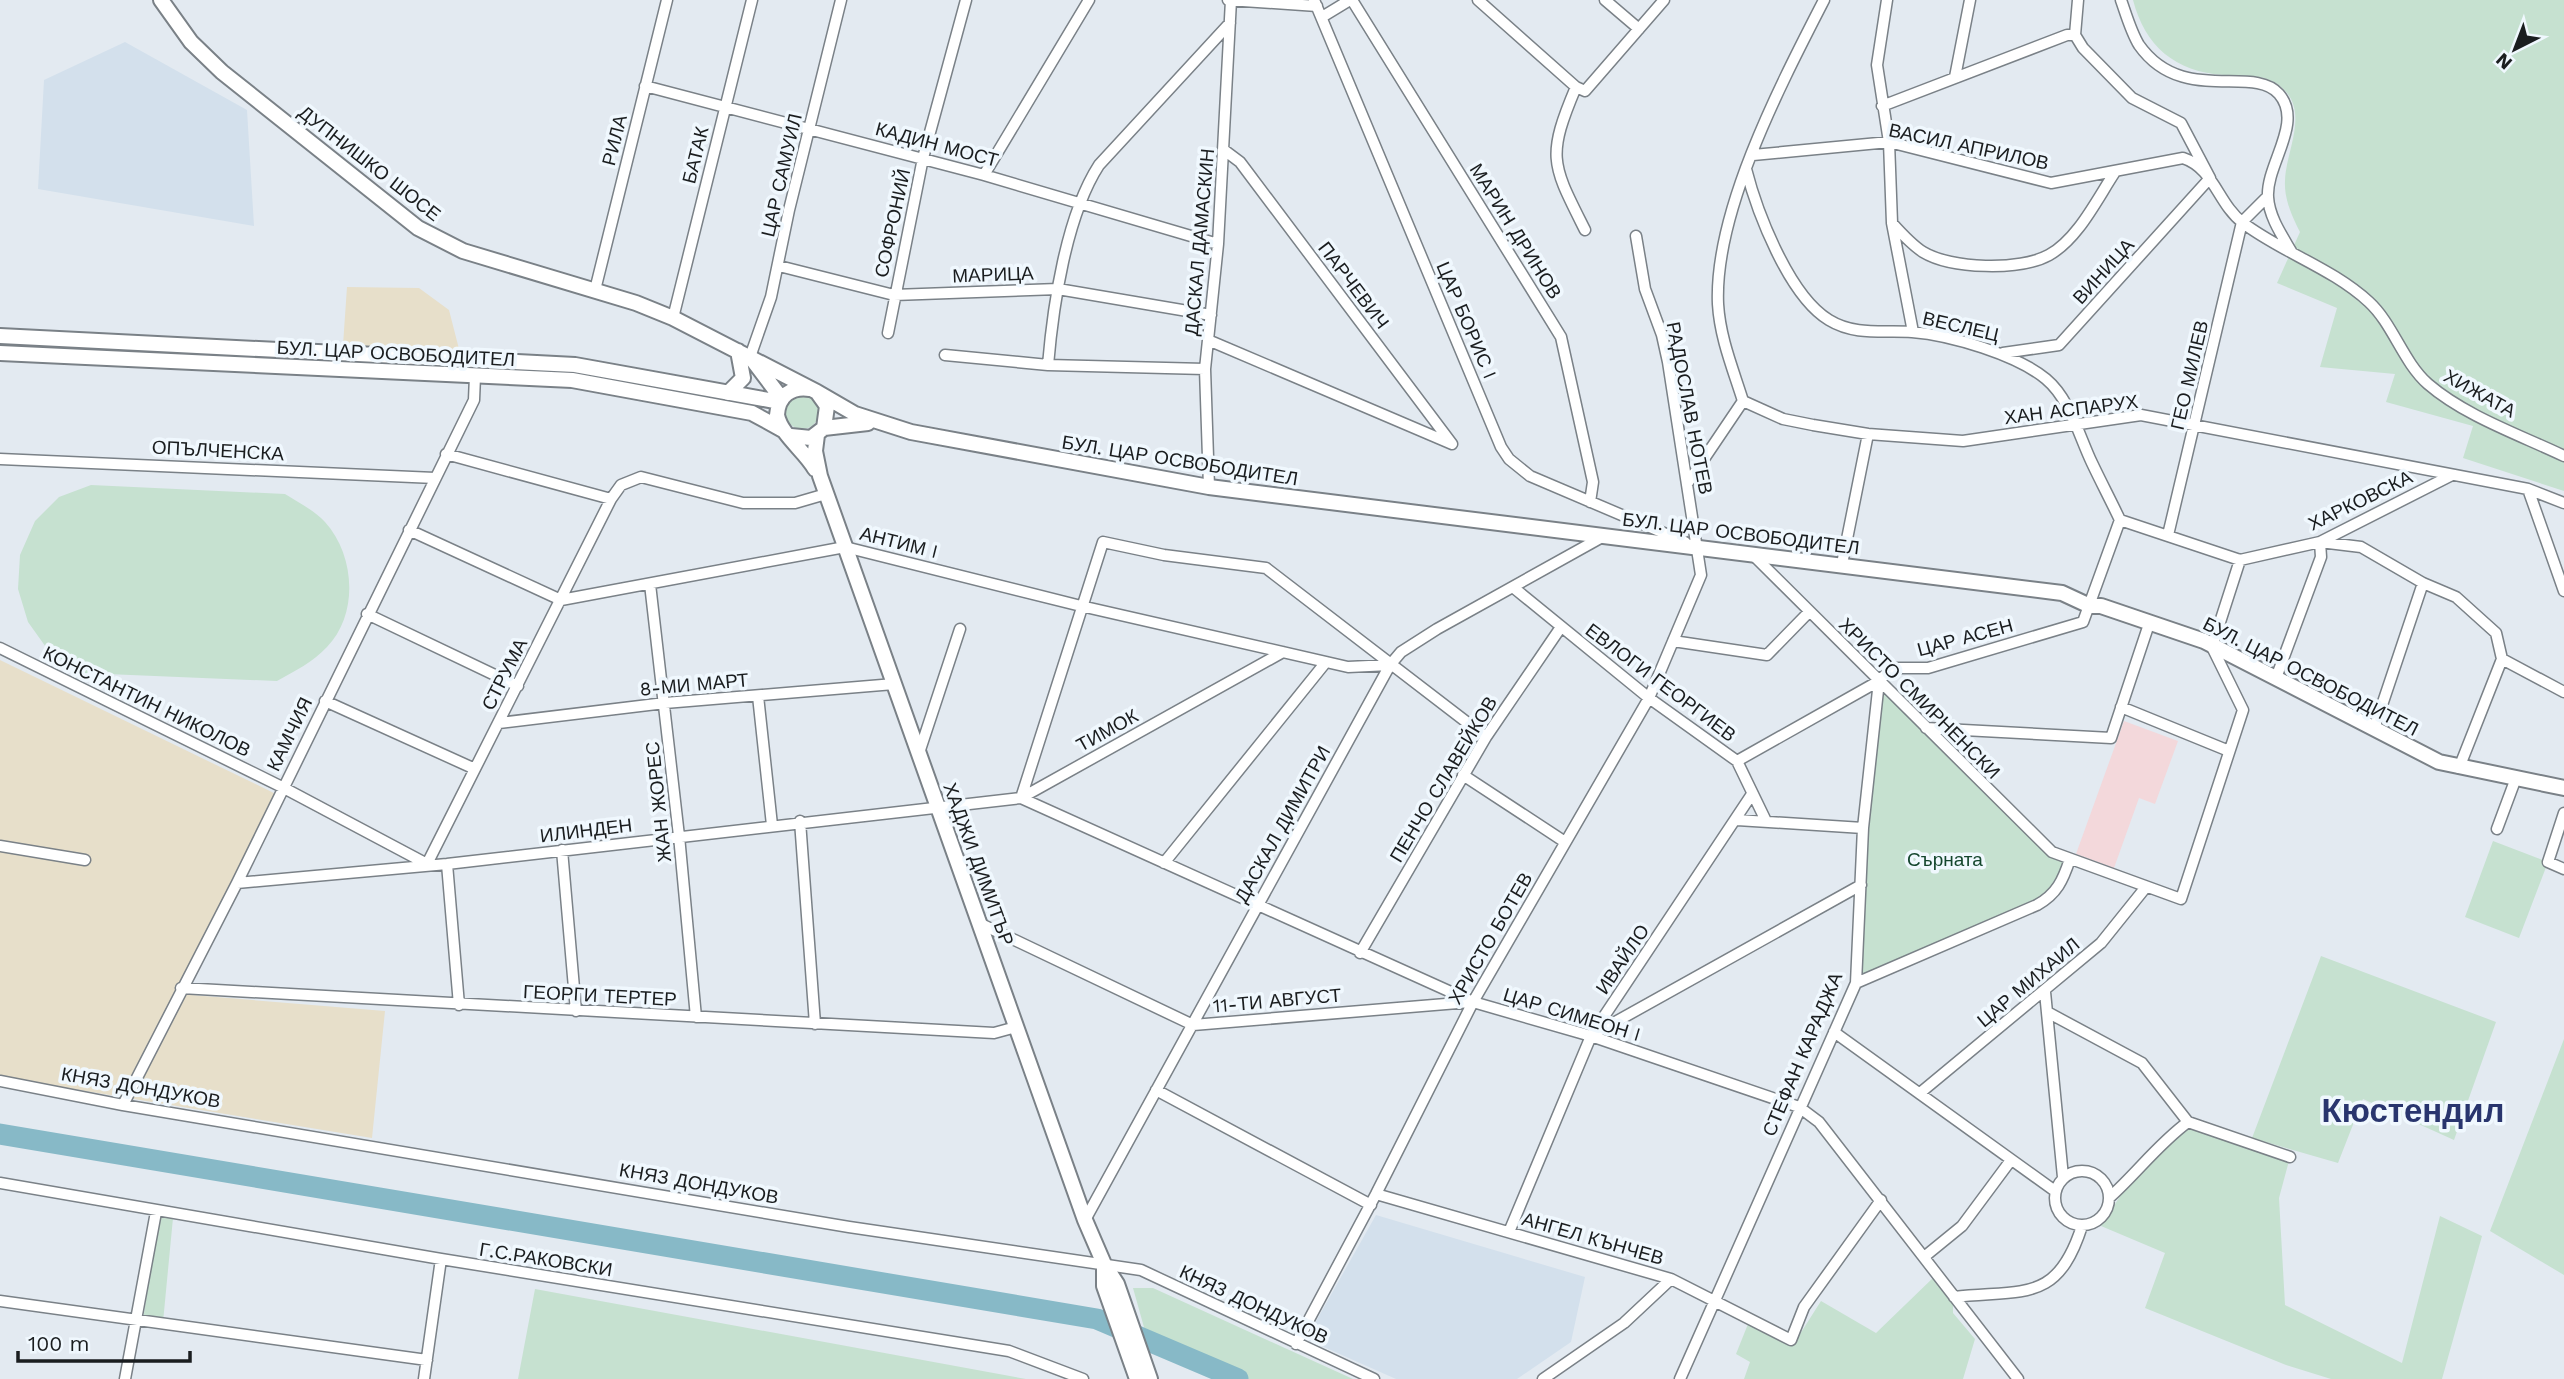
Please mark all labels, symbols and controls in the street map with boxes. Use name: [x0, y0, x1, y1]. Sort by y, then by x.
north arrow: [2480, 14, 2550, 84]
text: N: [2491, 48, 2517, 75]
street label: ДУПНИШКО ШОСЕ: [294, 101, 445, 226]
street label: ЦАР САМУИЛ: [756, 111, 807, 239]
street label: РИЛА: [597, 112, 632, 168]
street label: КАДИН МОСТ: [873, 117, 1001, 172]
street label: ВАСИЛ АПРИЛОВ: [1887, 118, 2051, 175]
street label: БАТАК: [677, 124, 714, 186]
street label: ДАСКАЛ ДАМАСКИН: [1180, 148, 1219, 337]
street label: МАРИН ДРИНОВ: [1465, 159, 1567, 303]
street label: СОФРОНИЙ: [870, 167, 915, 280]
street label: ВИНИЦА: [2068, 234, 2139, 309]
street label: ПАРЧЕВИЧ: [1313, 237, 1394, 333]
street label: ЦАР БОРИС I: [1432, 258, 1502, 382]
street label: МАРИЦА: [952, 262, 1034, 287]
street label: ВЕСЛЕЦ: [1920, 307, 2001, 346]
street label: ГЕО МИЛЕВ: [2166, 318, 2213, 432]
street label: РАДОСЛАВ НОТЕВ: [1662, 320, 1718, 496]
street label: БУЛ. ЦАР ОСВОБОДИТЕЛ: [276, 336, 516, 371]
street label: ХИЖАТА: [2440, 364, 2520, 423]
street label: ХАН АСПАРУХ: [2003, 390, 2140, 429]
street label: БУЛ. ЦАР ОСВОБОДИТЕЛ: [1060, 430, 1300, 491]
street label: ОПЪЛЧЕНСКА: [151, 436, 285, 465]
street label: ХАРКОВСКА: [2304, 465, 2416, 536]
street label: БУЛ. ЦАР ОСВОБОДИТЕЛ: [1621, 508, 1861, 559]
street label: АНТИМ I: [857, 522, 940, 563]
street label: БУЛ. ЦАР ОСВОБОДИТЕЛ: [2199, 612, 2422, 741]
street label: ХРИСТО СМИРНЕНСКИ: [1834, 613, 2005, 784]
street label: ЦАР АСЕН: [1915, 614, 2016, 661]
street label: ЕВЛОГИ ГЕОРГИЕВ: [1581, 618, 1741, 747]
street label: СТРУМА: [477, 634, 532, 714]
street label: КОНСТАНТИН НИКОЛОВ: [39, 641, 254, 762]
street label: 8-МИ МАРТ: [639, 668, 750, 701]
street label: ПЕНЧО СЛАВЕЙКОВ: [1385, 692, 1502, 866]
street label: КАМЧИЯ: [262, 693, 317, 775]
street label: ТИМОК: [1072, 704, 1142, 757]
street label: ЖАН ЖОРЕС: [641, 740, 676, 864]
street label: ДАСКАЛ ДИМИТРИ: [1230, 742, 1335, 907]
street label: ХАДЖИ ДИМИТЪР: [938, 779, 1019, 949]
street label: ИЛИНДЕН: [539, 813, 633, 848]
park label: Сърната: [1907, 848, 1983, 871]
street label: ХРИСТО БОТЕВ: [1443, 868, 1537, 1008]
street label: ИВАЙЛО: [1591, 920, 1654, 999]
street label: ЦАР МИХАИЛ: [1972, 933, 2084, 1032]
street label: СТЕФАН КАРАДЖА: [1758, 968, 1848, 1140]
street label: ГЕОРГИ ТЕРТЕР: [523, 980, 677, 1011]
street label: 11-ТИ АВГУСТ: [1212, 983, 1343, 1018]
street label: ЦАР СИМЕОН I: [1500, 983, 1643, 1046]
street label: КНЯЗ ДОНДУКОВ: [59, 1062, 222, 1113]
district label: Кюстендил: [2322, 1091, 2504, 1130]
street label: КНЯЗ ДОНДУКОВ: [617, 1158, 780, 1209]
street label: АНГЕЛ КЪНЧЕВ: [1519, 1207, 1666, 1270]
street label: Г.С.РАКОВСКИ: [478, 1238, 614, 1281]
street label: КНЯЗ ДОНДУКОВ: [1176, 1260, 1332, 1349]
scale bar: [18, 1320, 189, 1364]
text: 100 m: [28, 1331, 90, 1356]

